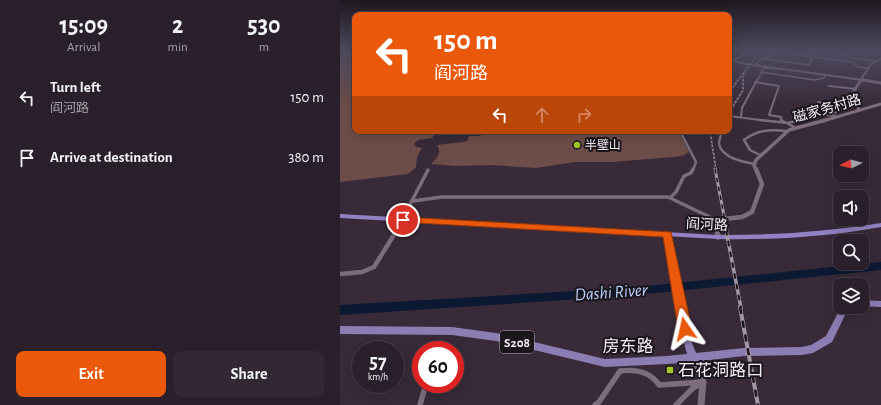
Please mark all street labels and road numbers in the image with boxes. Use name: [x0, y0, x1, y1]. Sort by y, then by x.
street label: 磁家务村路: [791, 91, 863, 125]
street label: 阎河路: [686, 216, 728, 233]
road number: S208: [500, 331, 534, 353]
street label: 房东路: [603, 337, 654, 355]

